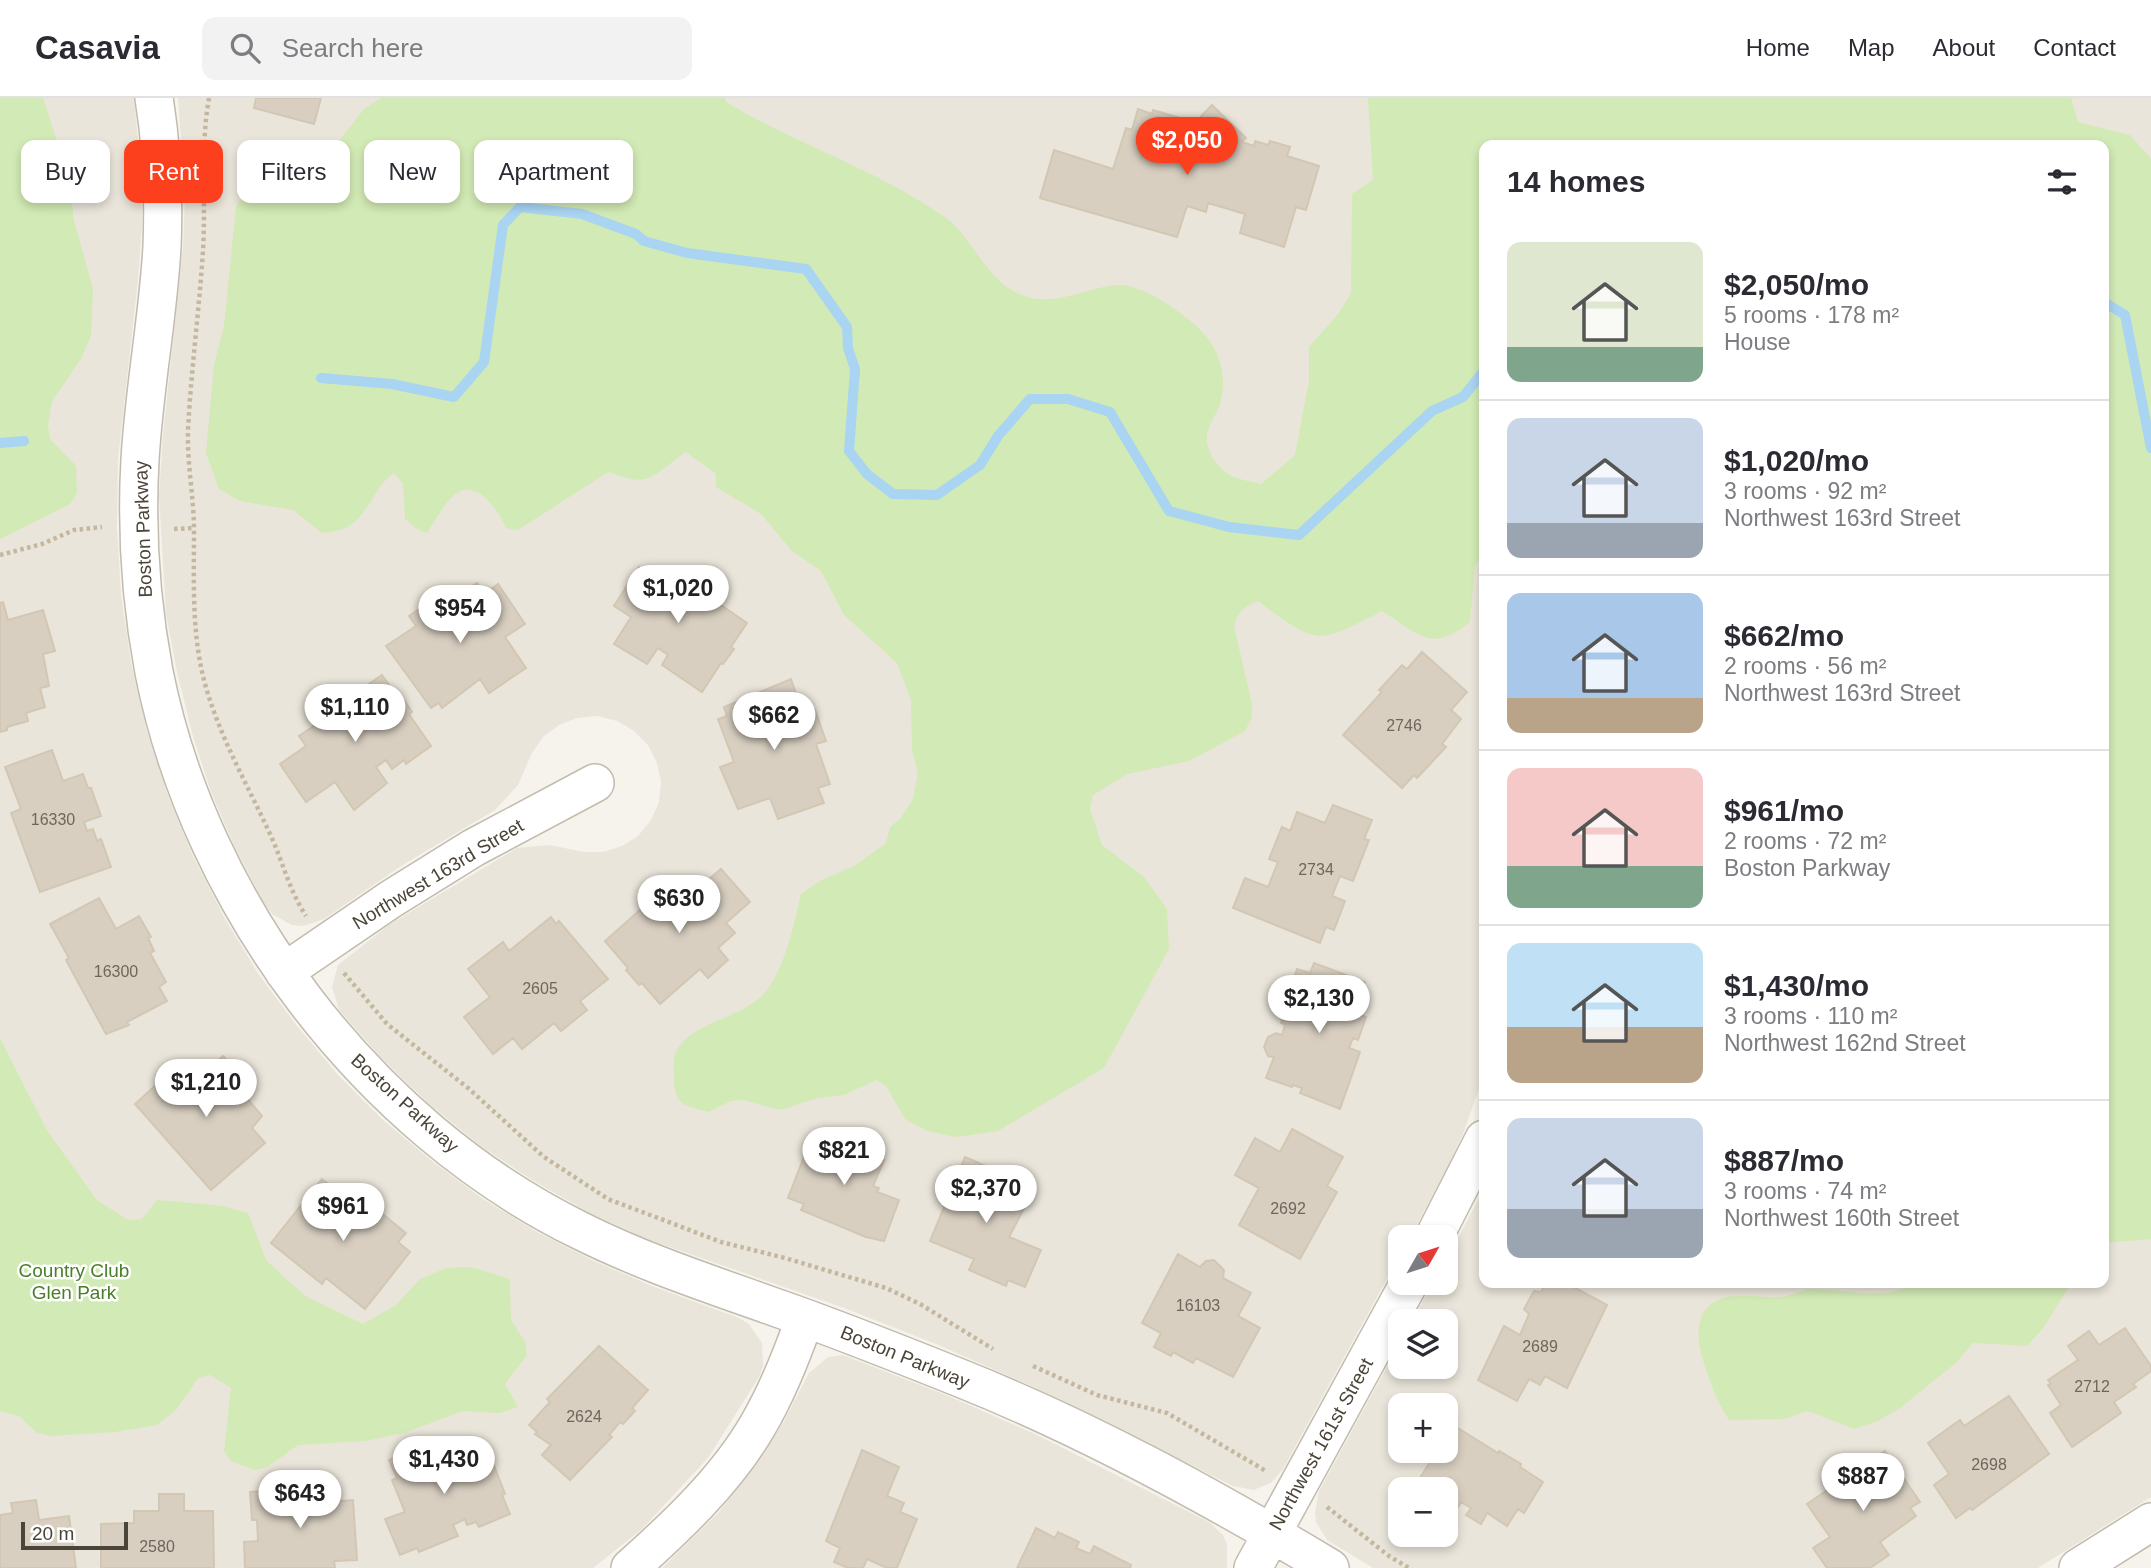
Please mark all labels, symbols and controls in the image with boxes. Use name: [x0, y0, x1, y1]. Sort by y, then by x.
search box: [202, 17, 692, 80]
text: Casavia: [35, 29, 160, 66]
icon: search: [226, 29, 264, 67]
text: Search here: [282, 33, 423, 63]
text: Home: [1746, 34, 1810, 61]
text: Map: [1848, 34, 1895, 61]
text: About: [1933, 34, 1995, 61]
text: Contact: [2033, 34, 2116, 61]
pin: $2,050: [1130, 118, 1244, 177]
text: $2,050: [1152, 127, 1222, 153]
chip: Buy: [21, 140, 110, 203]
chip: Rent: [124, 140, 223, 203]
chip: Filters: [237, 140, 350, 203]
chip: New: [364, 140, 460, 203]
chip: Apartment: [474, 140, 633, 203]
icon: filters: [2043, 163, 2081, 201]
text: 14 homes: [1507, 165, 1645, 198]
text: $2,050/mo: [1724, 268, 1869, 301]
icon: home: [1563, 270, 1647, 354]
text: 5 rooms · 178 m²: [1724, 302, 1899, 328]
text: House: [1724, 329, 1790, 355]
text: $1,020/mo: [1724, 444, 1869, 477]
icon: home: [1563, 446, 1647, 530]
street label: Boston Parkway: [130, 460, 156, 598]
text: 3 rooms · 92 m²: [1724, 478, 1886, 504]
text: Northwest 163rd Street: [1724, 505, 1961, 531]
pin: $1,020: [621, 566, 735, 625]
text: $1,020: [643, 575, 713, 601]
pin: $954: [419, 586, 501, 645]
text: $954: [434, 595, 486, 621]
text: $662/mo: [1724, 619, 1844, 652]
icon: home: [1563, 621, 1647, 705]
text: 2 rooms · 56 m²: [1724, 653, 1886, 679]
text: Northwest 163rd Street: [1724, 680, 1961, 706]
pin: $1,110: [298, 684, 412, 744]
pin: $662: [733, 692, 815, 752]
text: $1,110: [320, 694, 390, 720]
text: $662: [748, 702, 800, 728]
house number: 2746: [1386, 717, 1422, 734]
text: $961/mo: [1724, 794, 1844, 827]
icon: home: [1563, 796, 1647, 880]
house number: 16330: [31, 811, 75, 828]
street label: Northwest 163rd Street: [349, 814, 528, 933]
text: 2 rooms · 72 m²: [1724, 828, 1886, 854]
text: Boston Parkway: [1724, 855, 1890, 881]
house number: 2734: [1298, 861, 1334, 878]
pin: $630: [638, 876, 720, 935]
text: $630: [653, 885, 705, 911]
house number: 16300: [94, 963, 138, 980]
text: $1,430/mo: [1724, 969, 1869, 1002]
icon: home: [1563, 971, 1647, 1055]
pin: $2,130: [1262, 976, 1376, 1035]
house number: 2605: [522, 980, 558, 997]
text: $2,130: [1284, 985, 1354, 1011]
text: 3 rooms · 110 m²: [1724, 1003, 1897, 1029]
text: Northwest 162nd Street: [1724, 1030, 1966, 1056]
street label: Boston Parkway: [347, 1049, 463, 1157]
pin: $1,210: [149, 1060, 263, 1119]
text: $1,210: [171, 1069, 241, 1095]
pin: $821: [803, 1128, 885, 1187]
text: $821: [818, 1137, 870, 1163]
text: $887/mo: [1724, 1144, 1844, 1177]
icon: home: [1563, 1146, 1647, 1230]
pin: $2,370: [929, 1166, 1043, 1225]
text: $2,370: [951, 1175, 1021, 1201]
text: 3 rooms · 74 m²: [1724, 1178, 1886, 1204]
pin: $961: [302, 1184, 384, 1243]
text: $961: [317, 1193, 369, 1219]
house number: 2692: [1270, 1200, 1306, 1217]
text: Northwest 160th Street: [1724, 1205, 1959, 1231]
north arrow: [1388, 1225, 1458, 1295]
map controls: [1388, 1225, 1458, 1547]
park label: Country Club Glen Park: [19, 1260, 129, 1303]
house number: 16103: [1176, 1297, 1220, 1314]
button: layers: [1388, 1309, 1458, 1379]
street label: Boston Parkway: [837, 1322, 973, 1393]
house number: 2689: [1522, 1338, 1558, 1355]
street label: Northwest 161st Street: [1265, 1354, 1377, 1534]
house number: 2712: [2074, 1378, 2110, 1395]
button: +: [1388, 1393, 1458, 1463]
house number: 2624: [566, 1408, 602, 1425]
pin: $1,430: [387, 1436, 501, 1496]
text: $1,430: [409, 1446, 479, 1472]
pin: $887: [1822, 1454, 1904, 1513]
house number: 2698: [1971, 1456, 2007, 1473]
text: $887: [1837, 1463, 1889, 1489]
pin: $643: [259, 1470, 341, 1530]
button: −: [1388, 1477, 1458, 1547]
text: $643: [274, 1480, 326, 1506]
scale bar: [21, 1519, 128, 1551]
text: 20 m: [32, 1523, 74, 1544]
house number: 2580: [139, 1538, 175, 1555]

